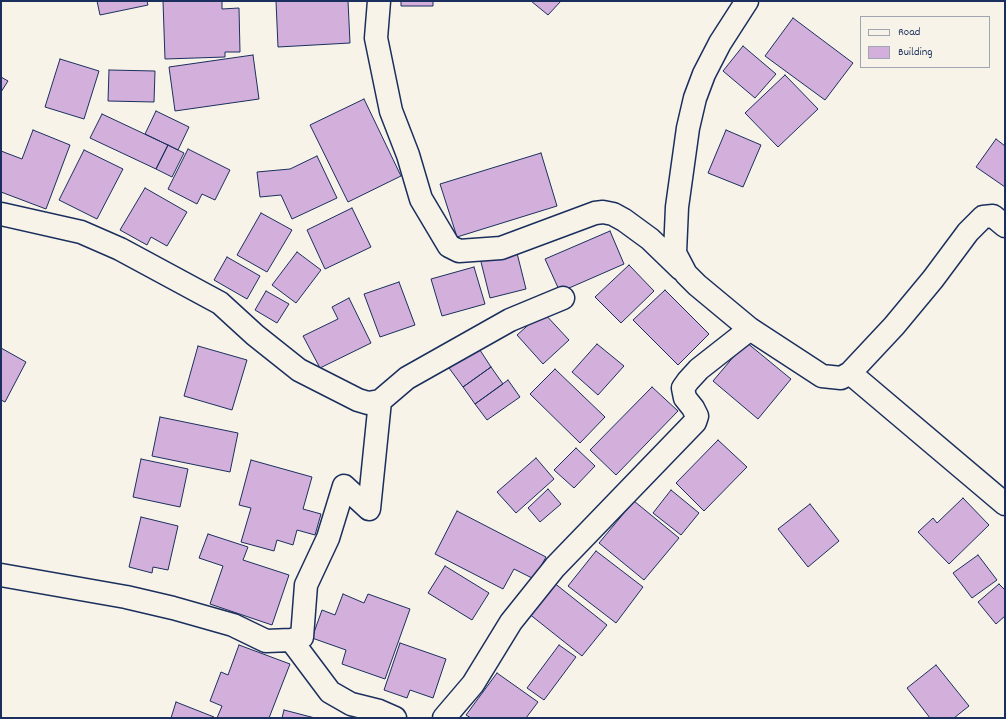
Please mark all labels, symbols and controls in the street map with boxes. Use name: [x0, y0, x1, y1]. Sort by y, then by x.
legend: [860, 16, 990, 68]
text: Road: [898, 24, 920, 41]
text: Building: [898, 44, 933, 61]

